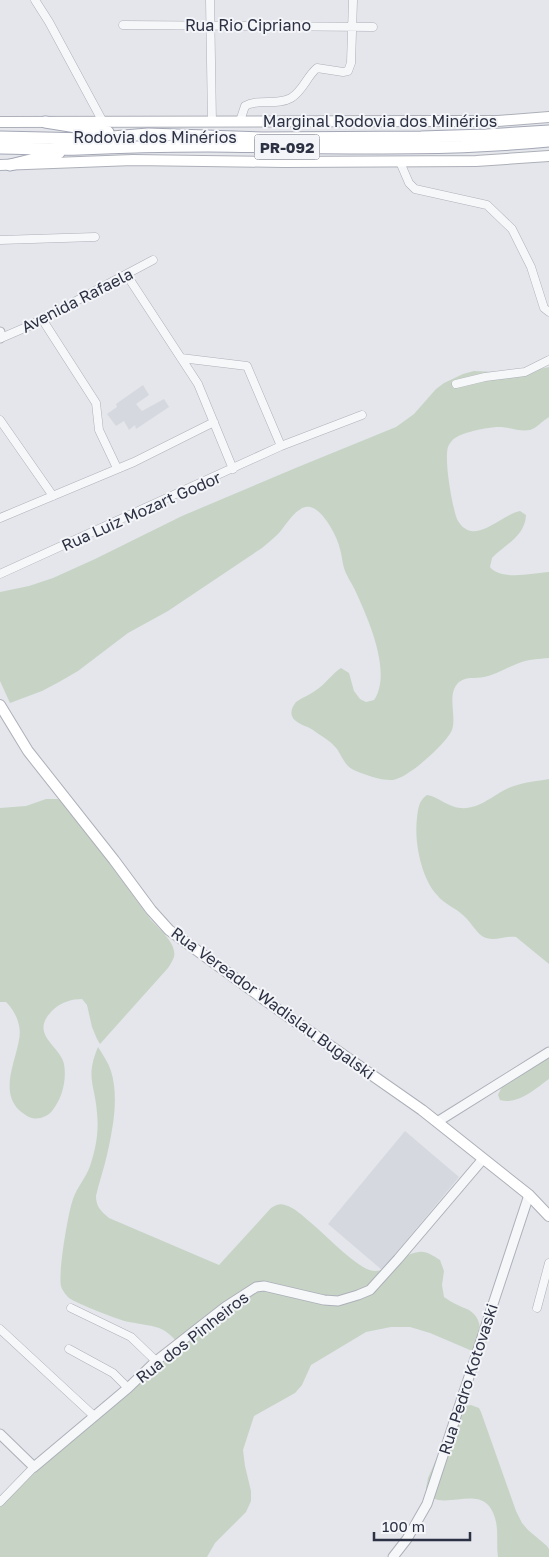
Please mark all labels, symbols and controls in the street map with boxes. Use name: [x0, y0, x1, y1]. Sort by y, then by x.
street label: Rua Rio Cipriano: [185, 15, 311, 35]
street label: Marginal Rodovia dos Minérios: [263, 111, 497, 131]
street label: Rodovia dos Minérios: [73, 127, 237, 147]
road number: PR-092: [254, 134, 320, 160]
street label: Avenida Rafaela: [18, 263, 136, 337]
street label: Rua Luiz Mozart Godor: [58, 467, 224, 555]
street label: Rua Vereador Wadislau Bugalski: [167, 922, 379, 1084]
street label: Rua dos Pinheiros: [132, 1287, 252, 1387]
street label: Rua Pedro Kotovaski: [434, 1301, 502, 1457]
scale bar: [374, 1510, 470, 1542]
text: 100 m: [382, 1517, 425, 1535]

